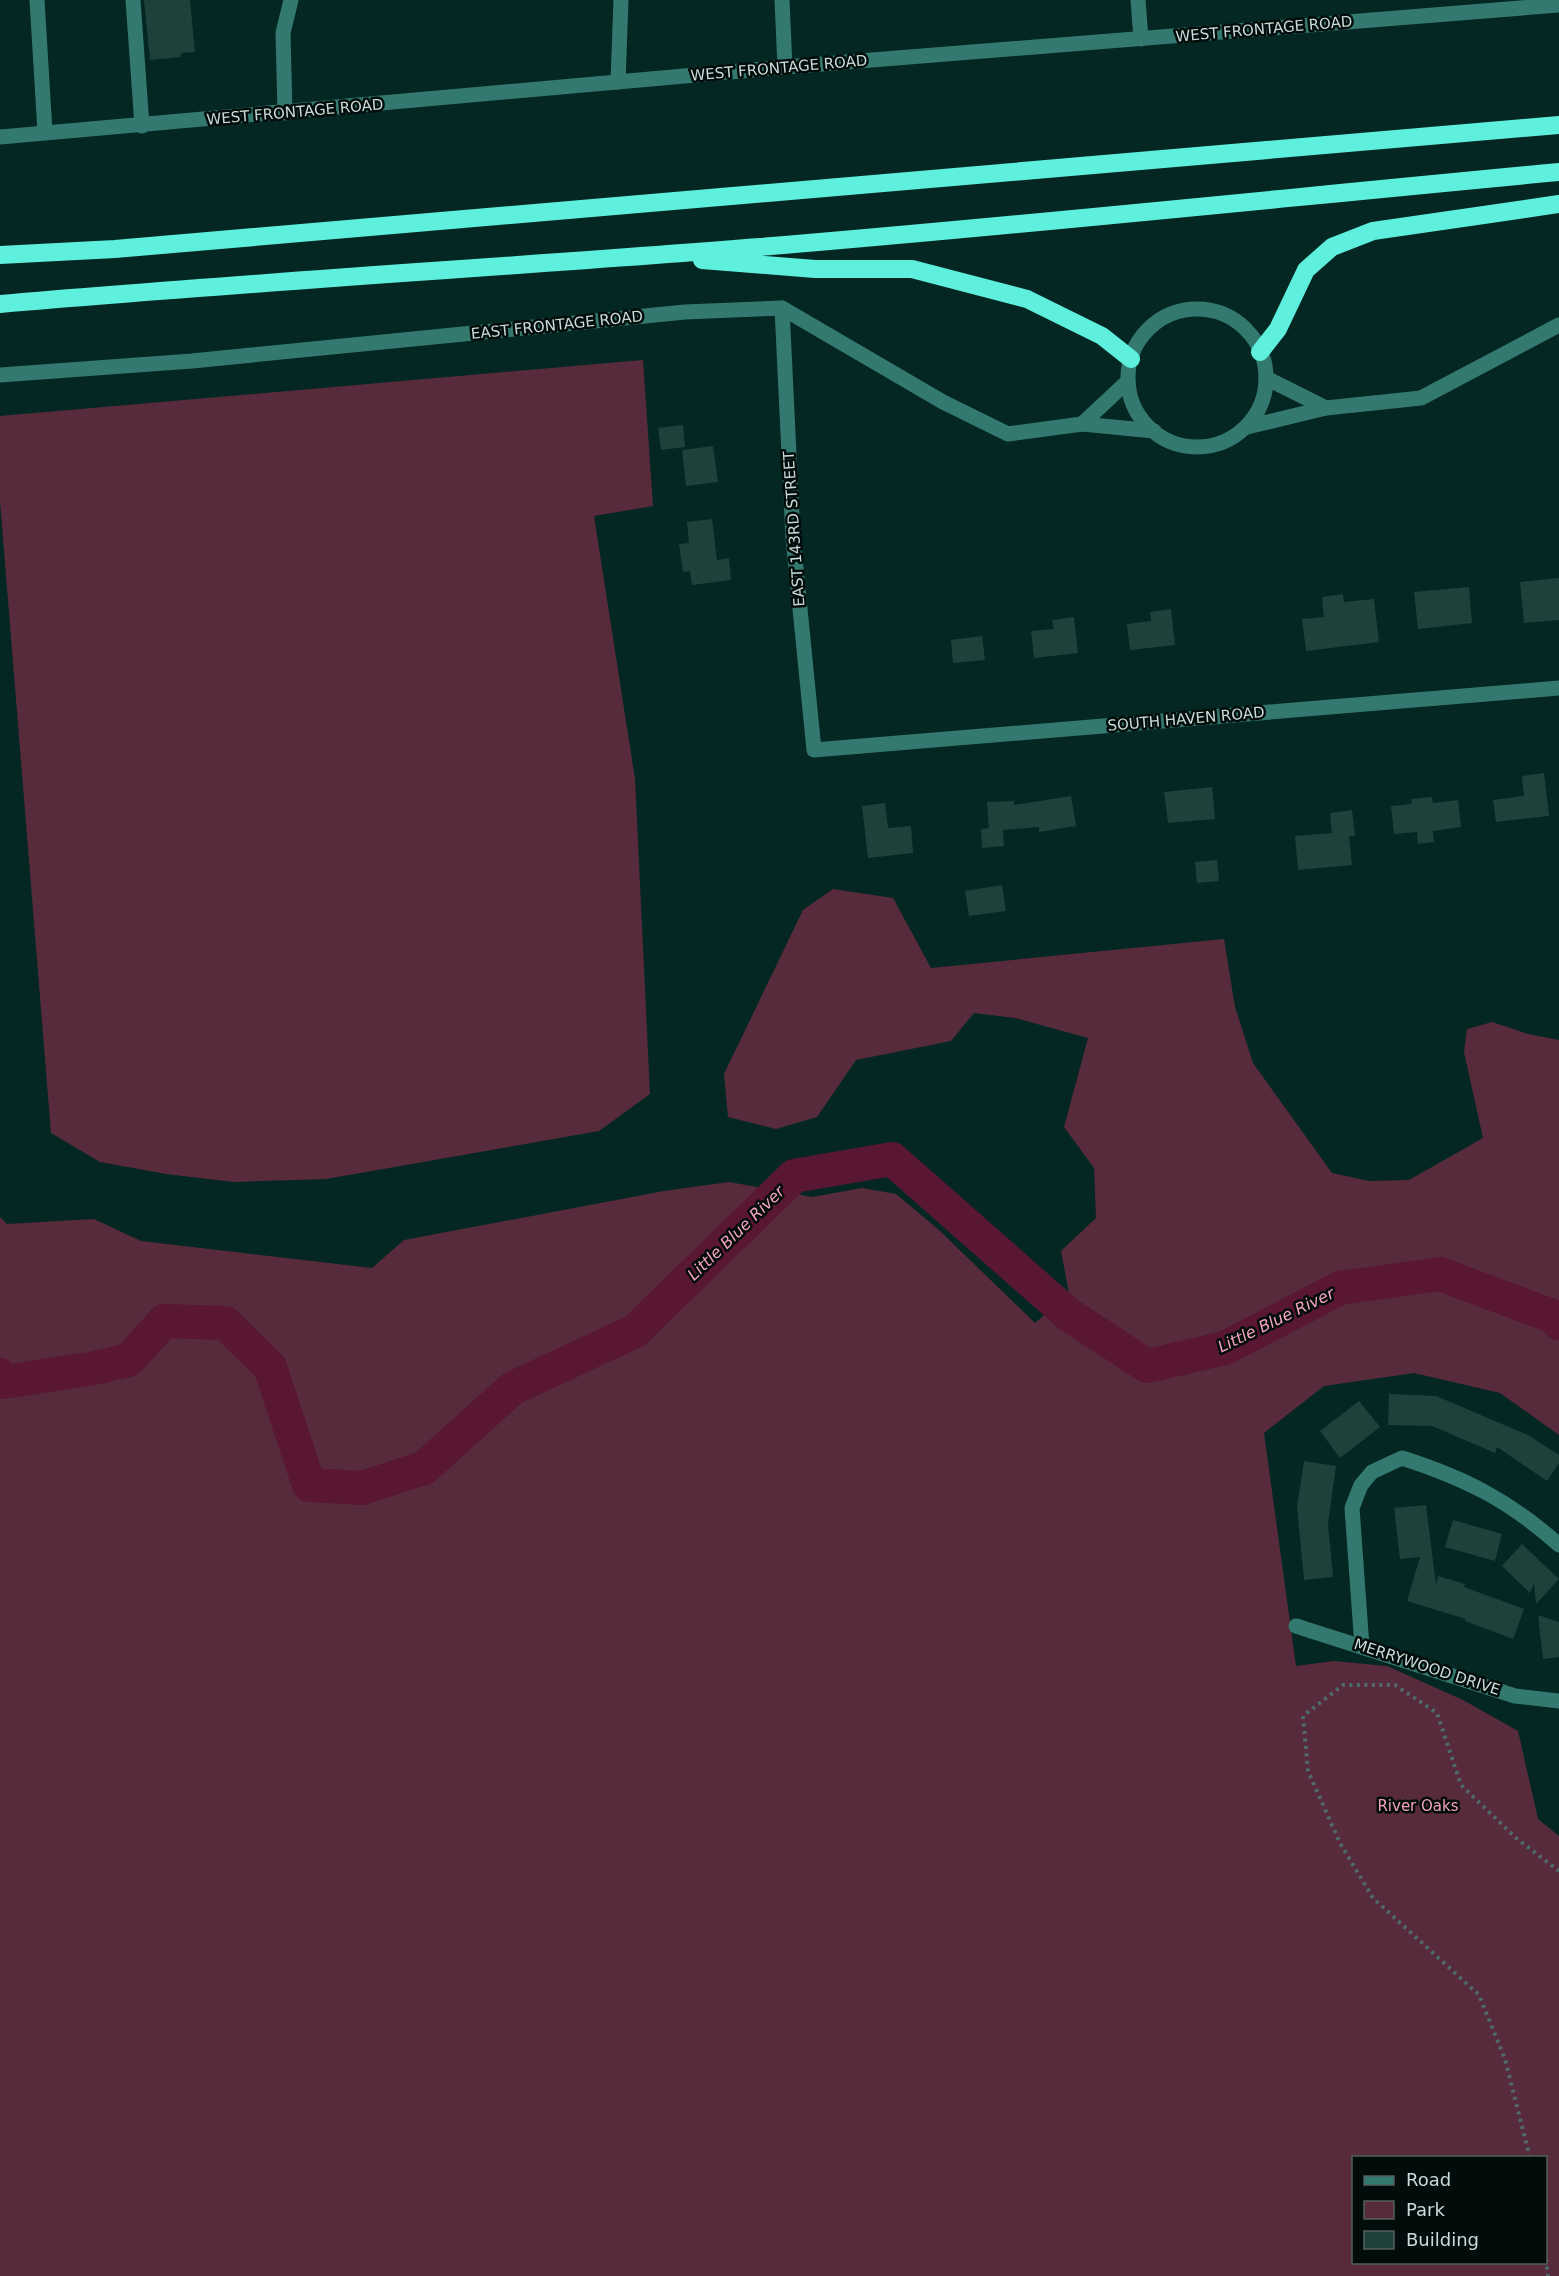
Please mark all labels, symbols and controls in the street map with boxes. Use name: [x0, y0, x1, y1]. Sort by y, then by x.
street label: WEST FRONTAGE ROAD: [1175, 12, 1353, 46]
street label: WEST FRONTAGE ROAD: [690, 51, 868, 85]
street label: WEST FRONTAGE ROAD: [206, 95, 384, 129]
street label: EAST FRONTAGE ROAD: [470, 307, 644, 343]
street label: EAST 143RD STREET: [780, 450, 808, 607]
street label: SOUTH HAVEN ROAD: [1107, 703, 1265, 735]
water label: Little Blue River: [684, 1181, 789, 1284]
water label: Little Blue River: [1215, 1283, 1339, 1356]
street label: MERRYWOOD DRIVE: [1352, 1635, 1502, 1699]
park label: River Oaks: [1377, 1797, 1459, 1815]
legend: [1352, 2156, 1547, 2264]
text: Road: [1406, 2169, 1451, 2190]
text: Park: [1406, 2199, 1445, 2220]
text: Building: [1406, 2229, 1479, 2250]

